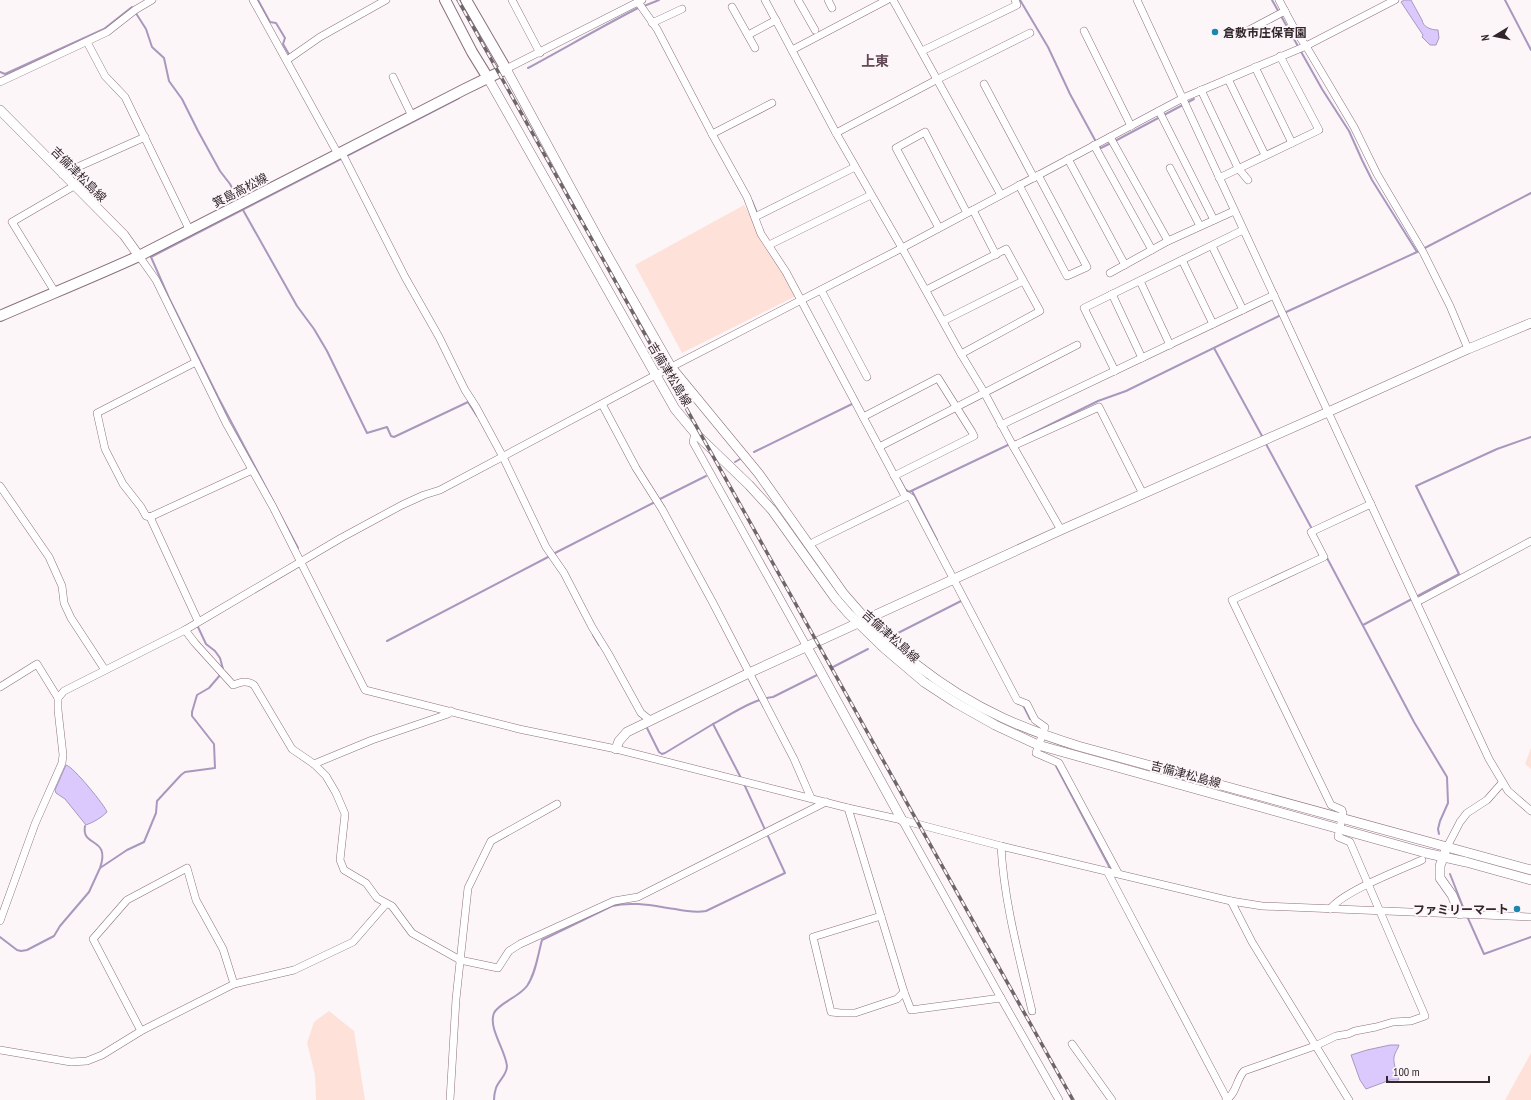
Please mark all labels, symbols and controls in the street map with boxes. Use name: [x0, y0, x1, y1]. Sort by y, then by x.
north arrow: [1475, 16, 1515, 56]
place label: 倉敷市庄保育園: [1223, 25, 1307, 40]
marker: 倉敷市庄保育園: [1210, 27, 1220, 37]
text: N: [1478, 34, 1493, 42]
district label: 上東: [861, 52, 889, 70]
street label: 吉備津松島線: [48, 143, 110, 205]
street label: 箕島高松線: [210, 170, 270, 210]
street label: 吉備津松島線: [645, 339, 695, 409]
street label: 吉備津松島線: [859, 606, 923, 666]
street label: 吉備津松島線: [1149, 757, 1223, 791]
place label: ファミリーマート: [1413, 902, 1509, 917]
marker: ファミリーマート: [1512, 904, 1522, 914]
scale bar: [1387, 1058, 1489, 1084]
text: 100 m: [1393, 1064, 1420, 1079]

